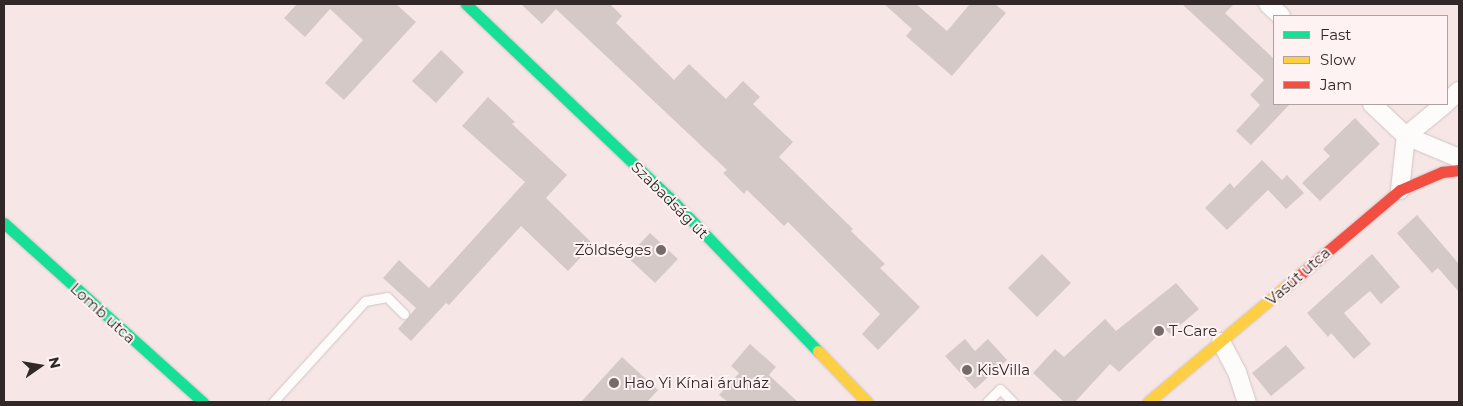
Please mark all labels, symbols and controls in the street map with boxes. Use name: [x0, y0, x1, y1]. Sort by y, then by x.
legend: [1273, 15, 1448, 105]
text: Fast: [1320, 25, 1351, 44]
text: Slow: [1320, 50, 1356, 69]
text: Jam: [1320, 75, 1352, 94]
street label: Szabadság út: [628, 158, 712, 242]
place label: Zöldséges: [575, 241, 651, 259]
street label: Vasút utca: [1262, 243, 1334, 309]
marker: Zöldséges: [655, 244, 667, 256]
street label: Lomb utca: [67, 279, 139, 347]
place label: T-Care: [1169, 322, 1217, 340]
marker: T-Care: [1153, 325, 1165, 337]
north arrow: [15, 341, 65, 391]
text: N: [45, 355, 65, 370]
place label: KisVilla: [977, 361, 1030, 379]
marker: KisVilla: [961, 364, 973, 376]
place label: Hao Yi Kínai áruház: [624, 374, 769, 392]
marker: Hao Yi Kínai áruház: [608, 377, 620, 389]

